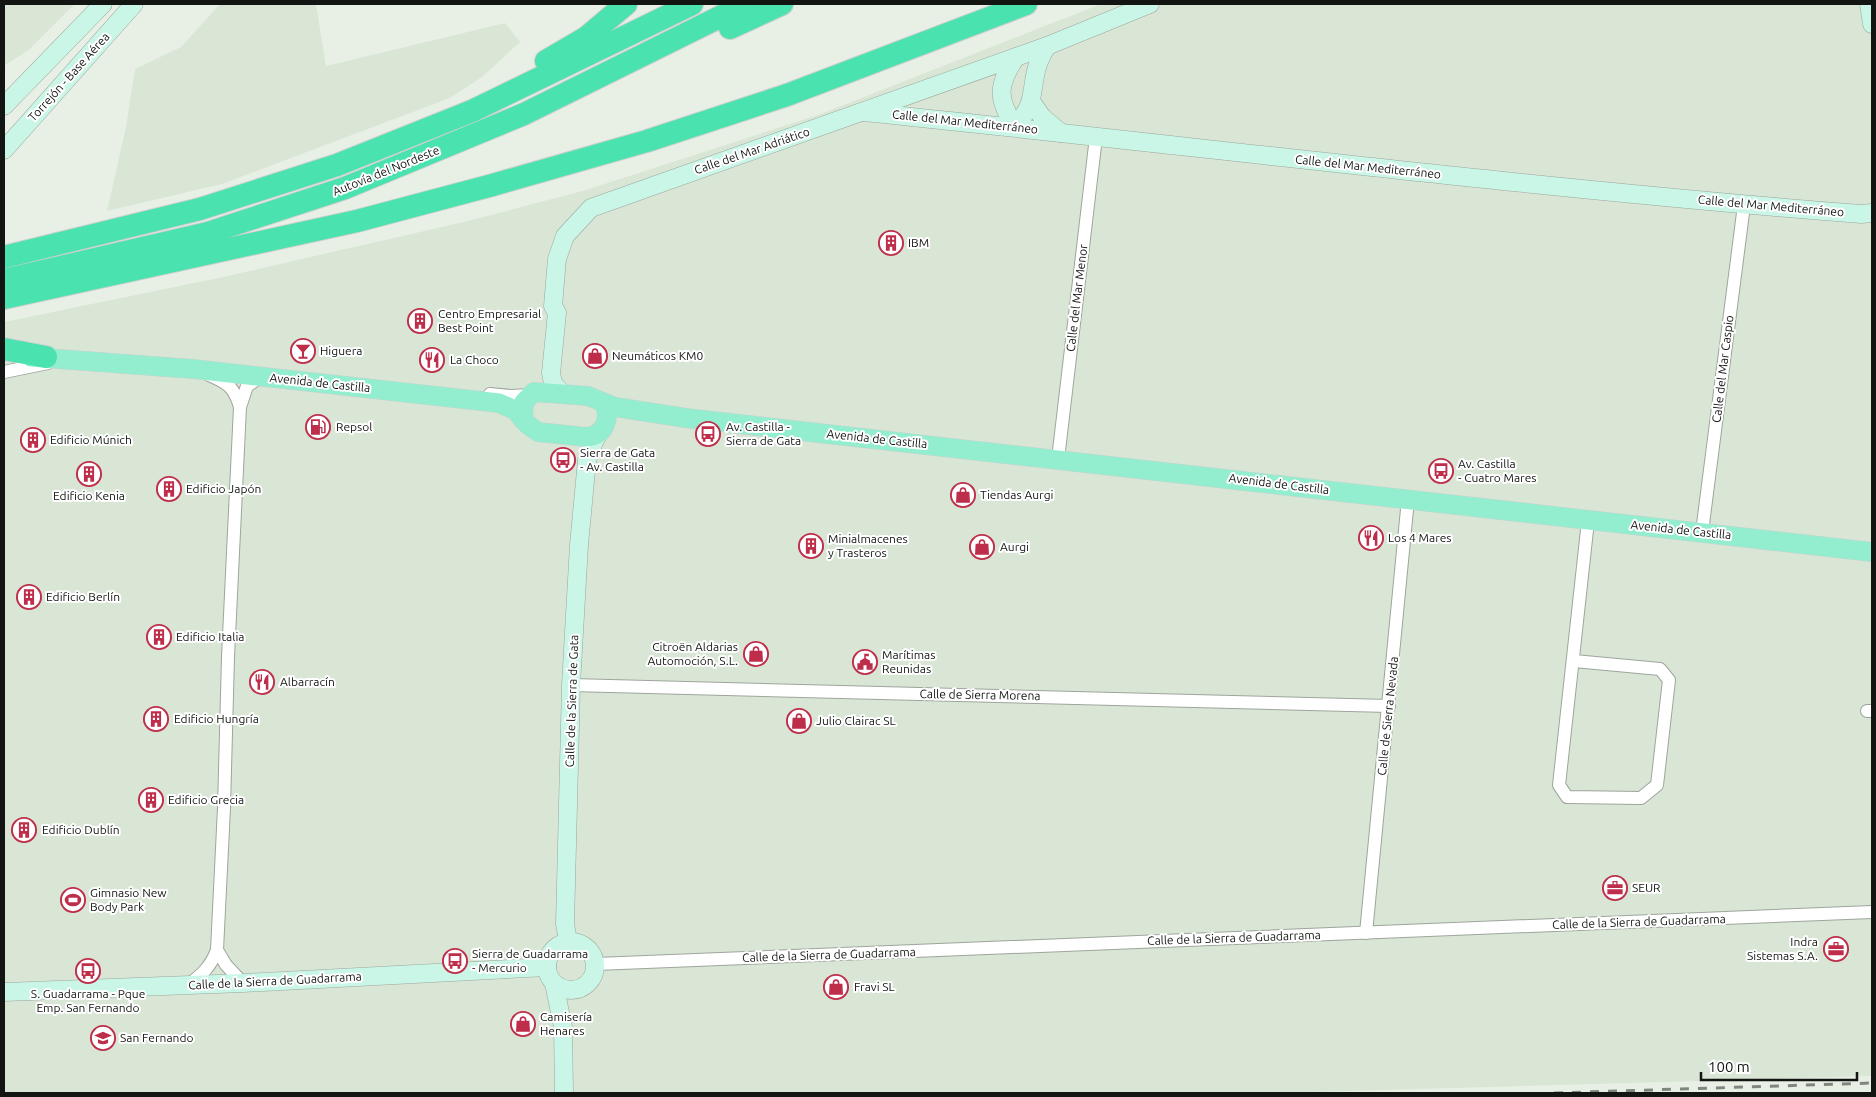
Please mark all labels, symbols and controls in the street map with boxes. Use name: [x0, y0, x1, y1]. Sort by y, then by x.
street label: Torrejón - Base Aérea: [25, 30, 112, 124]
street label: Calle del Mar Mediterráneo: [891, 107, 1039, 136]
street label: Calle del Mar Adriático: [692, 125, 811, 176]
street label: Autovía del Nordeste: [331, 143, 441, 198]
street label: Calle del Mar Mediterráneo: [1294, 152, 1442, 181]
street label: Calle del Mar Mediterráneo: [1697, 193, 1845, 218]
building icon: IBM: [878, 230, 904, 256]
place label: IBM: [908, 236, 929, 249]
street label: Calle del Mar Menor: [1063, 243, 1090, 352]
place label: Centro Empresarial Best Point: [438, 307, 541, 334]
building icon: Centro Empresarial Best Point: [407, 308, 433, 334]
street label: Calle del Mar Caspio: [1709, 314, 1736, 423]
bar icon: Higuera: [290, 338, 316, 364]
shop icon: Neumáticos KM0: [582, 343, 608, 369]
place label: Higuera: [320, 344, 362, 357]
restaurant icon: La Choco: [419, 347, 445, 373]
place label: Neumáticos KM0: [612, 349, 703, 362]
place label: La Choco: [450, 353, 499, 366]
street label: Avenida de Castilla: [269, 371, 371, 394]
fuel station icon: Repsol: [305, 414, 331, 440]
place label: Repsol: [336, 420, 372, 433]
place label: Av. Castilla - Sierra de Gata: [726, 420, 801, 447]
bus stop icon: Av. Castilla - Sierra de Gata: [695, 421, 721, 447]
building icon: Edificio Múnich: [20, 427, 46, 453]
street label: Avenida de Castilla: [826, 427, 928, 450]
place label: Edificio Múnich: [50, 433, 132, 446]
place label: Sierra de Gata - Av. Castilla: [580, 446, 655, 473]
bus stop icon: Sierra de Gata - Av. Castilla: [550, 447, 576, 473]
place label: Av. Castilla - Cuatro Mares: [1458, 457, 1536, 484]
bus stop icon: Av. Castilla - Cuatro Mares: [1428, 458, 1454, 484]
building icon: Edificio Kenia: [76, 461, 102, 487]
street label: Avenida de Castilla: [1228, 471, 1330, 496]
building icon: Edificio Japón: [156, 476, 182, 502]
place label: Edificio Japón: [186, 482, 261, 495]
shop icon: Tiendas Aurgi: [950, 482, 976, 508]
place label: Tiendas Aurgi: [980, 488, 1054, 501]
place label: Edificio Kenia: [53, 489, 125, 502]
street label: Avenida de Castilla: [1630, 518, 1732, 541]
restaurant icon: Los 4 Mares: [1358, 525, 1384, 551]
place label: Los 4 Mares: [1388, 531, 1452, 544]
place label: Minialmacenes y Trasteros: [828, 532, 908, 559]
building icon: Minialmacenes y Trasteros: [798, 533, 824, 559]
shop icon: Aurgi: [969, 534, 995, 560]
place label: Aurgi: [1000, 540, 1029, 553]
building icon: Edificio Berlín: [16, 584, 42, 610]
place label: Edificio Berlín: [46, 590, 120, 603]
building icon: Edificio Italia: [146, 624, 172, 650]
place label: Edificio Italia: [176, 630, 244, 643]
street label: Calle de la Sierra de Gata: [563, 634, 580, 768]
place label: Citroën Aldarias Automoción, S.L.: [647, 640, 738, 667]
shop icon: Citroën Aldarias Automoción, S.L.: [743, 641, 769, 667]
place label: Marítimas Reunidas: [882, 648, 935, 675]
public building icon: Marítimas Reunidas: [852, 649, 878, 675]
street label: Calle de Sierra Nevada: [1375, 656, 1400, 776]
restaurant icon: Albarracín: [249, 669, 275, 695]
place label: Albarracín: [280, 675, 335, 688]
street label: Calle de Sierra Morena: [919, 687, 1041, 702]
building icon: Edificio Hungría: [143, 706, 169, 732]
shop icon: Julio Clairac SL: [786, 708, 812, 734]
place label: Edificio Hungría: [174, 712, 259, 725]
place label: Julio Clairac SL: [816, 714, 896, 727]
building icon: Edificio Grecia: [138, 787, 164, 813]
place label: Edificio Grecia: [168, 793, 244, 806]
building icon: Edificio Dublín: [11, 817, 37, 843]
place label: Edificio Dublín: [42, 823, 120, 836]
office icon: SEUR: [1602, 875, 1628, 901]
place label: SEUR: [1632, 881, 1661, 894]
place label: Gimnasio New Body Park: [90, 886, 167, 913]
sports icon: Gimnasio New Body Park: [60, 887, 86, 913]
street label: Calle de la Sierra de Guadarrama: [1552, 912, 1726, 931]
street label: Calle de la Sierra de Guadarrama: [1147, 928, 1321, 947]
place label: Indra Sistemas S.A.: [1747, 935, 1818, 962]
office icon: Indra Sistemas S.A.: [1823, 936, 1849, 962]
street label: Calle de la Sierra de Guadarrama: [742, 945, 916, 964]
place label: Sierra de Guadarrama - Mercurio: [472, 947, 588, 974]
bus stop icon: Sierra de Guadarrama - Mercurio: [442, 948, 468, 974]
bus stop icon: S. Guadarrama - Pque Emp. San Fernando: [75, 958, 101, 984]
street label: Calle de la Sierra de Guadarrama: [188, 969, 362, 992]
shop icon: Fravi SL: [823, 974, 849, 1000]
place label: Fravi SL: [854, 980, 895, 993]
place label: S. Guadarrama - Pque Emp. San Fernando: [31, 987, 145, 1014]
place label: Camisería Henares: [540, 1010, 592, 1037]
shop icon: Camisería Henares: [510, 1011, 536, 1037]
school or university icon: San Fernando: [90, 1025, 116, 1051]
place label: San Fernando: [120, 1031, 193, 1044]
scale bar: [1701, 1050, 1857, 1082]
text: 100 m: [1708, 1058, 1750, 1075]

